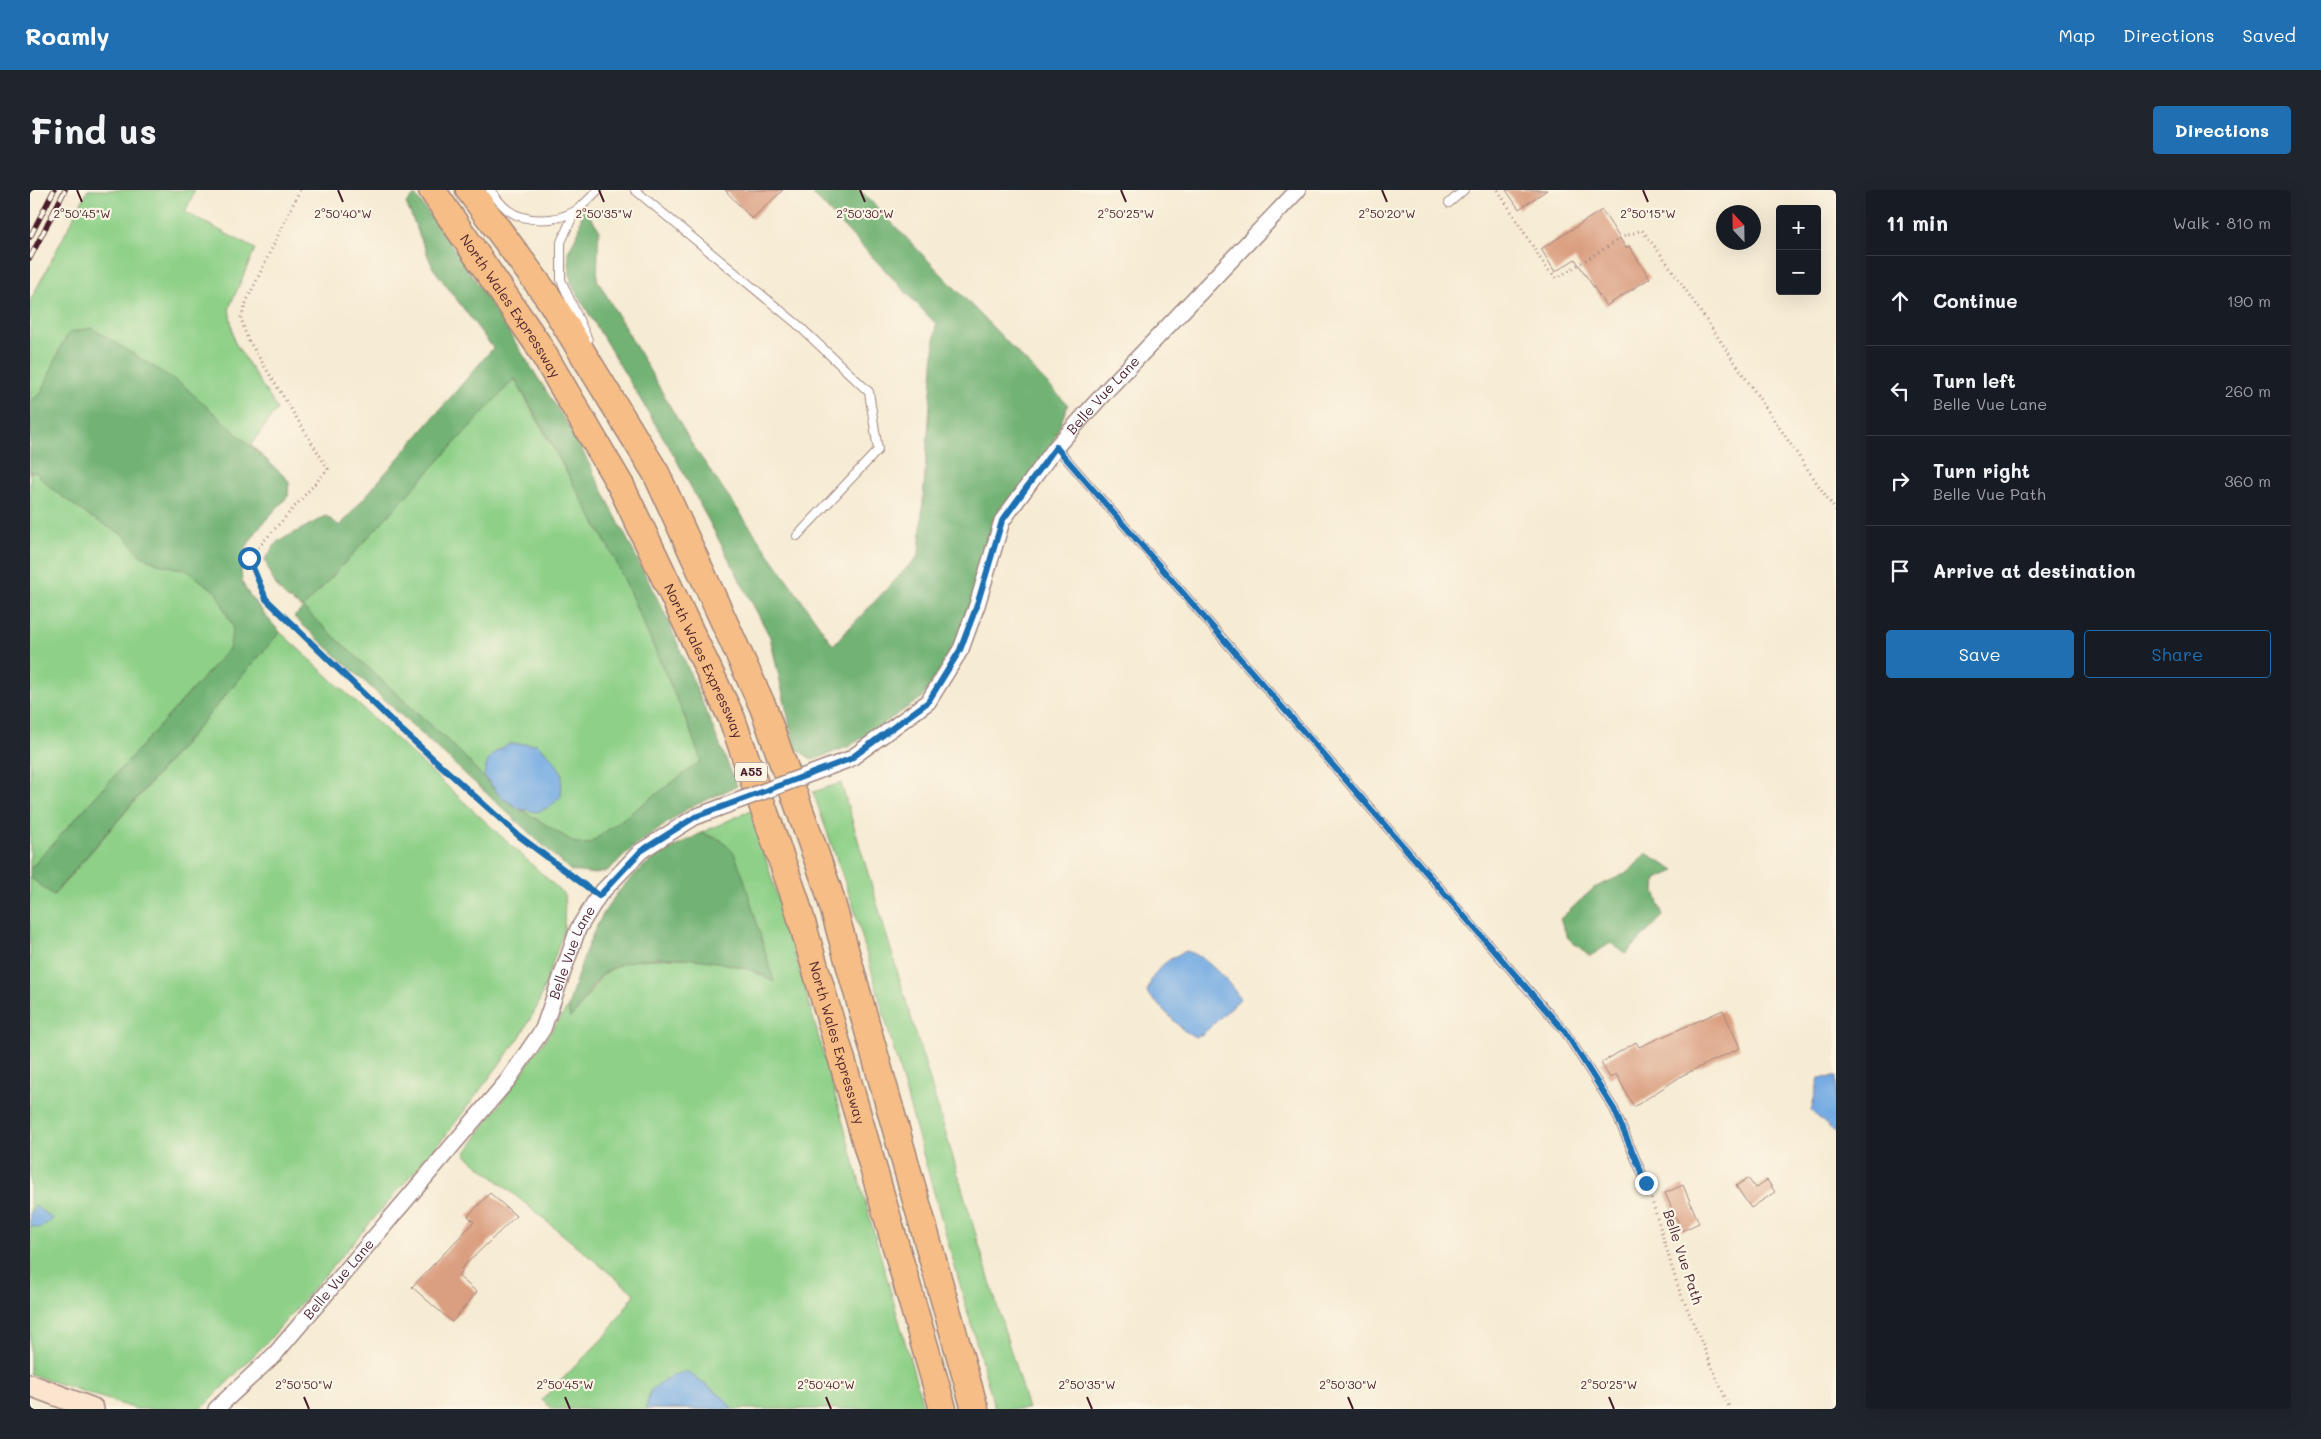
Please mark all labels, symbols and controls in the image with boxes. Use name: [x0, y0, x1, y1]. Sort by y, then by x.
text: Roamly: [25, 20, 109, 51]
text: Map: [2058, 23, 2095, 47]
text: Directions: [2123, 23, 2215, 47]
text: Saved: [2243, 23, 2296, 47]
button: Directions: [2153, 106, 2291, 154]
text: Find us: [30, 107, 157, 153]
text: 2°50'45"W: [53, 205, 111, 221]
text: 2°50'40"W: [314, 205, 372, 221]
text: 2°50'35"W: [575, 205, 633, 221]
text: 2°50'30"W: [836, 205, 894, 221]
text: 2°50'25"W: [1098, 205, 1154, 221]
text: 2°50'20"W: [1358, 205, 1416, 221]
text: 2°50'15"W: [1620, 205, 1676, 221]
north arrow: [1716, 205, 1761, 250]
map controls: [1776, 205, 1821, 295]
button: +: [1776, 205, 1821, 250]
text: 11 min: [1886, 209, 1948, 236]
text: Walk · 810 m: [2173, 212, 2271, 233]
street label: North Wales Expressway: [456, 230, 565, 381]
button: −: [1776, 250, 1821, 295]
icon: ahead: [1886, 287, 1914, 315]
text: Continue: [1933, 288, 2018, 313]
text: 190 m: [2227, 290, 2271, 311]
street label: Belle Vue Lane: [1062, 352, 1143, 438]
text: Turn left: [1933, 368, 2016, 393]
icon: left: [1886, 377, 1914, 405]
text: 260 m: [2225, 380, 2271, 401]
text: Belle Vue Lane: [1933, 393, 2047, 414]
text: Turn right: [1933, 458, 2030, 483]
icon: right: [1886, 467, 1914, 495]
text: 360 m: [2224, 470, 2271, 491]
text: Belle Vue Path: [1933, 483, 2046, 504]
route start: [238, 547, 261, 570]
icon: arrive: [1886, 557, 1914, 585]
text: Arrive at destination: [1933, 558, 2136, 583]
street label: North Wales Expressway: [660, 580, 748, 741]
button: Save: [1886, 630, 2074, 678]
button: Share: [2084, 630, 2271, 678]
road number: A55: [735, 762, 767, 782]
street label: Belle Vue Lane: [544, 902, 599, 1002]
street label: North Wales Expressway: [805, 959, 870, 1126]
route end: [1635, 1172, 1658, 1195]
street label: Belle Vue Path: [1659, 1207, 1708, 1307]
street label: Belle Vue Lane: [299, 1235, 378, 1323]
text: 2°50'50"W: [275, 1376, 333, 1392]
text: 2°50'45"W: [536, 1376, 594, 1392]
text: 2°50'40"W: [797, 1376, 855, 1392]
text: 2°50'35"W: [1058, 1376, 1116, 1392]
text: 2°50'30"W: [1319, 1376, 1377, 1392]
text: 2°50'25"W: [1581, 1376, 1637, 1392]

